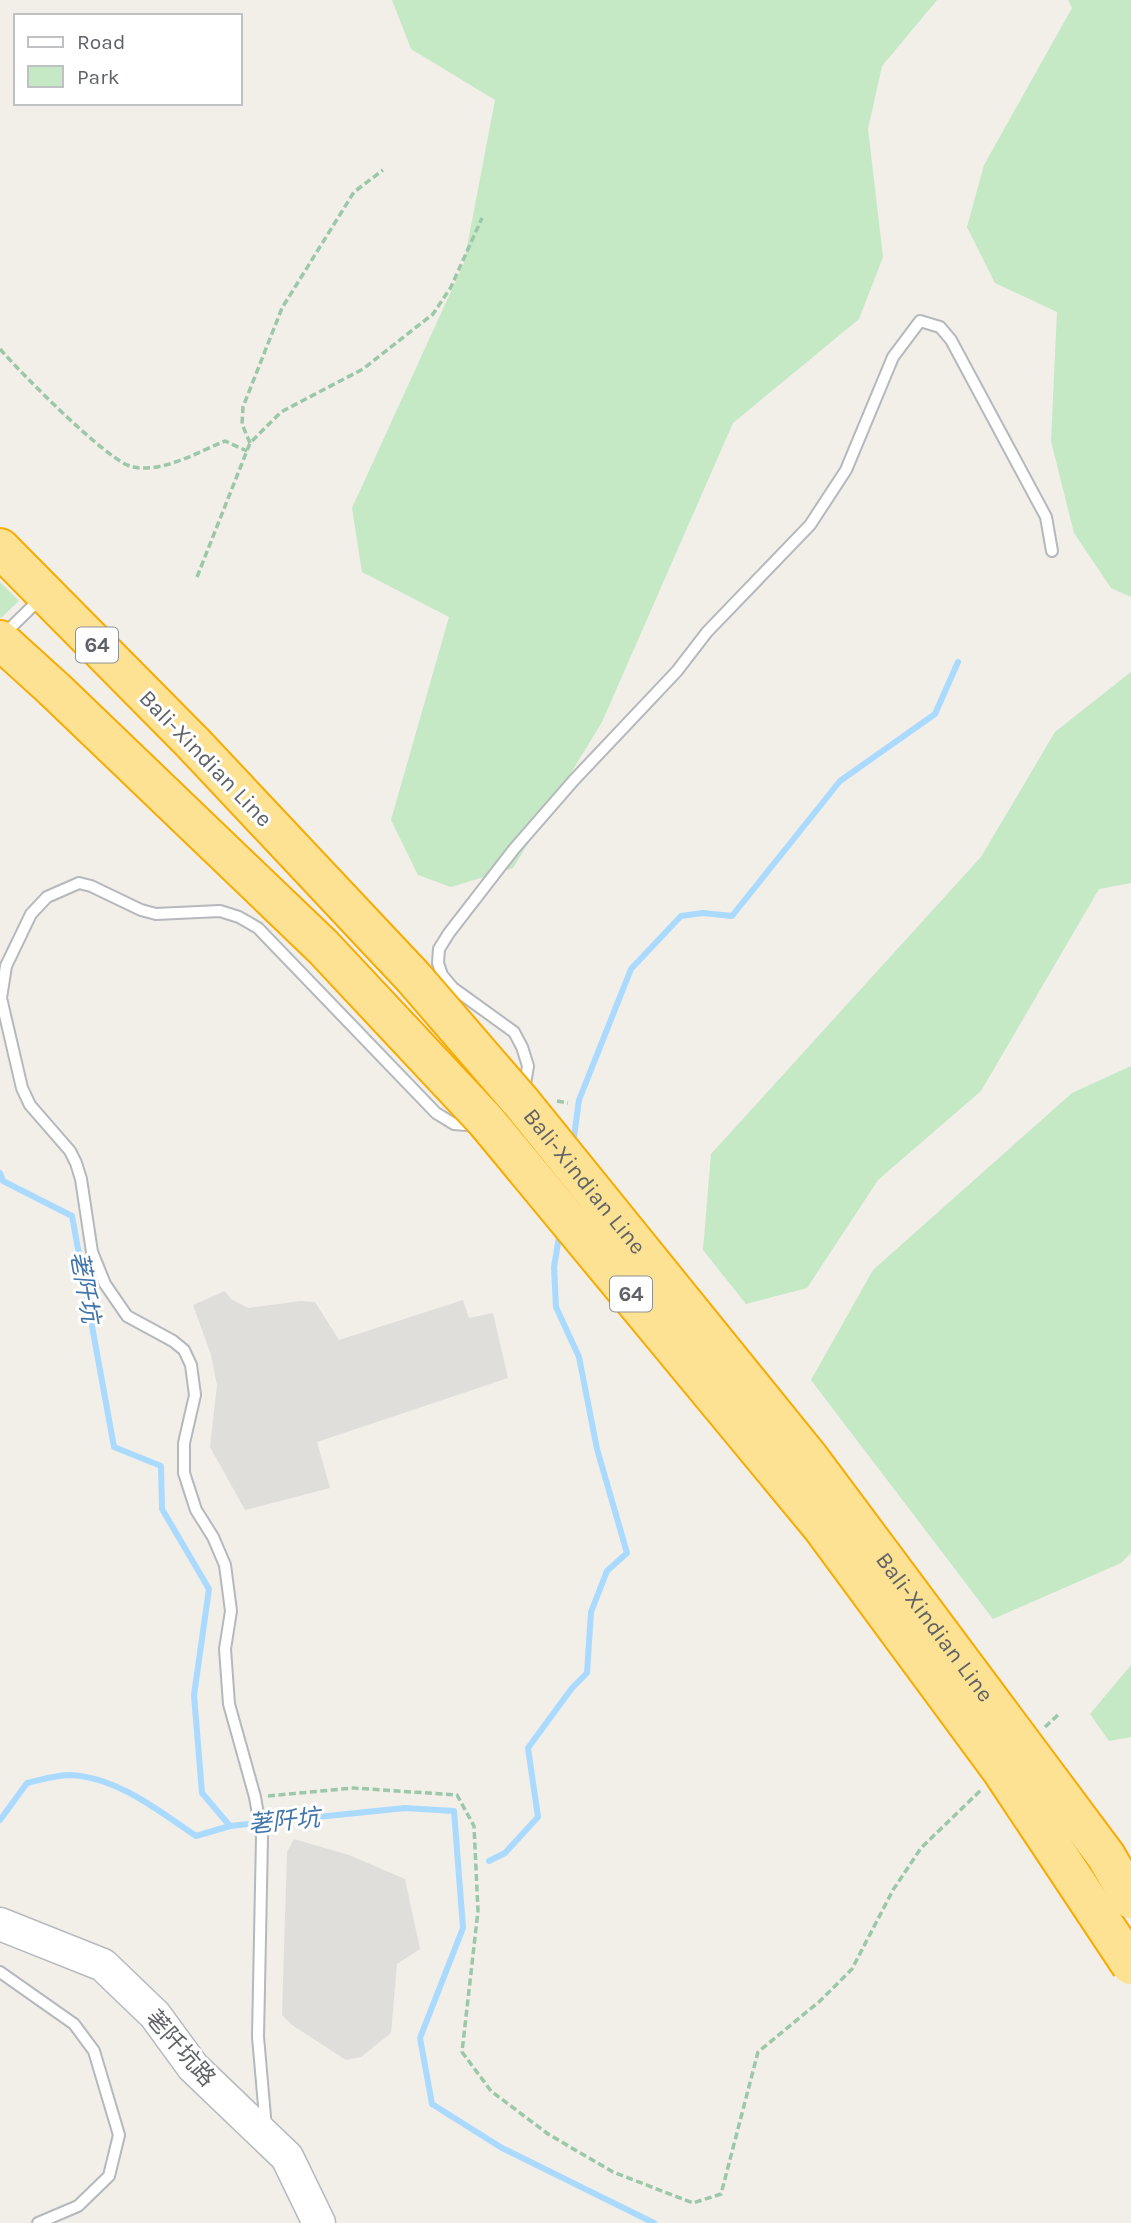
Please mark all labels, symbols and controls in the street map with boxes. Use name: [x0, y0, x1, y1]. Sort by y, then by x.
legend: [14, 14, 242, 105]
text: Road: [77, 30, 125, 54]
text: Park: [77, 65, 120, 89]
road number: 64: [76, 628, 118, 662]
street label: Bali-Xindian Line: [134, 684, 278, 832]
street label: Bali-Xindian Line: [518, 1103, 652, 1260]
water label: 荖阡坑: [65, 1249, 106, 1328]
road number: 64: [610, 1276, 652, 1312]
street label: Bali-Xindian Line: [870, 1547, 999, 1707]
water label: 荖阡坑: [247, 1803, 324, 1839]
street label: 荖阡坑路: [140, 2005, 221, 2092]

